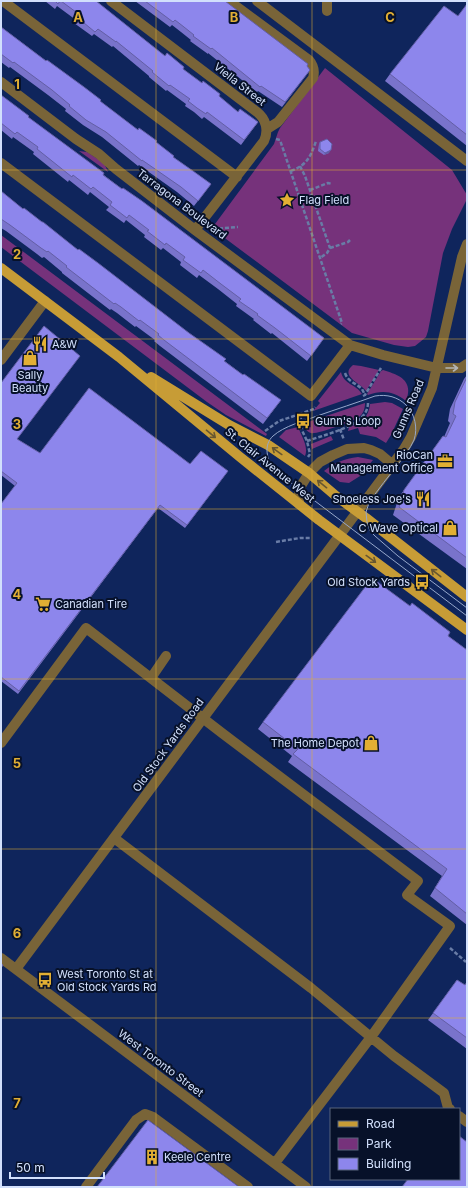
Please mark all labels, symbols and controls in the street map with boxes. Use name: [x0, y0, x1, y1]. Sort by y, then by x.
text: A: [73, 9, 83, 25]
text: B: [230, 9, 239, 25]
text: C: [385, 9, 395, 25]
street label: Viella Street: [211, 59, 269, 109]
text: 1: [14, 76, 20, 92]
street label: Tarragona Boulevard: [135, 166, 229, 242]
place icon: Flag Field: [278, 191, 296, 209]
place label: Flag Field: [299, 193, 349, 207]
text: 2: [13, 246, 21, 262]
restaurant icon: A&W: [31, 335, 49, 353]
place label: A&W: [52, 337, 77, 351]
shop icon: Sally Beauty: [21, 349, 39, 367]
one-way arrow: [445, 364, 458, 372]
place label: Sally Beauty: [12, 368, 48, 395]
street label: Gunns Road: [389, 377, 427, 441]
bus stop icon: Gunn's Loop: [294, 412, 312, 430]
place label: Gunn's Loop: [315, 414, 381, 428]
text: 3: [13, 416, 21, 432]
street label: St. Clair Avenue West: [222, 424, 318, 506]
one-way arrow: [206, 429, 217, 438]
one-way arrow: [272, 447, 283, 455]
place label: RioCan Management Office: [330, 448, 433, 475]
office icon: RioCan Management Office: [436, 452, 454, 470]
one-way arrow: [316, 480, 327, 489]
restaurant icon: Shoeless Joe's: [414, 490, 432, 508]
place label: Shoeless Joe's: [332, 492, 411, 506]
shop icon: C Wave Optical: [441, 519, 459, 537]
place label: C Wave Optical: [358, 521, 438, 535]
one-way arrow: [365, 555, 376, 563]
one-way arrow: [431, 568, 442, 577]
bus stop icon: Old Stock Yards: [413, 573, 431, 591]
place label: Old Stock Yards: [327, 575, 410, 589]
text: 4: [13, 586, 22, 602]
supermarket icon: Canadian Tire: [34, 595, 52, 613]
place label: Canadian Tire: [55, 597, 127, 611]
street label: Old Stock Yards Road: [129, 695, 207, 795]
shop icon: The Home Depot: [362, 734, 380, 752]
place label: The Home Depot: [271, 736, 359, 750]
text: 5: [13, 755, 21, 771]
text: 6: [13, 925, 21, 941]
place label: West Toronto St at Old Stock Yards Rd: [57, 967, 157, 994]
bus stop icon: West Toronto St at Old Stock Yards Rd: [36, 971, 54, 989]
street label: West Toronto Street: [116, 1026, 207, 1100]
text: 7: [13, 1095, 21, 1111]
legend: [330, 1108, 460, 1180]
text: Road: [366, 1116, 395, 1131]
text: Park: [366, 1136, 392, 1151]
building icon: Keele Centre: [143, 1148, 161, 1166]
place label: Keele Centre: [164, 1150, 231, 1164]
scale bar: [10, 1154, 104, 1180]
text: Building: [366, 1156, 411, 1171]
text: 50 m: [16, 1160, 45, 1175]

